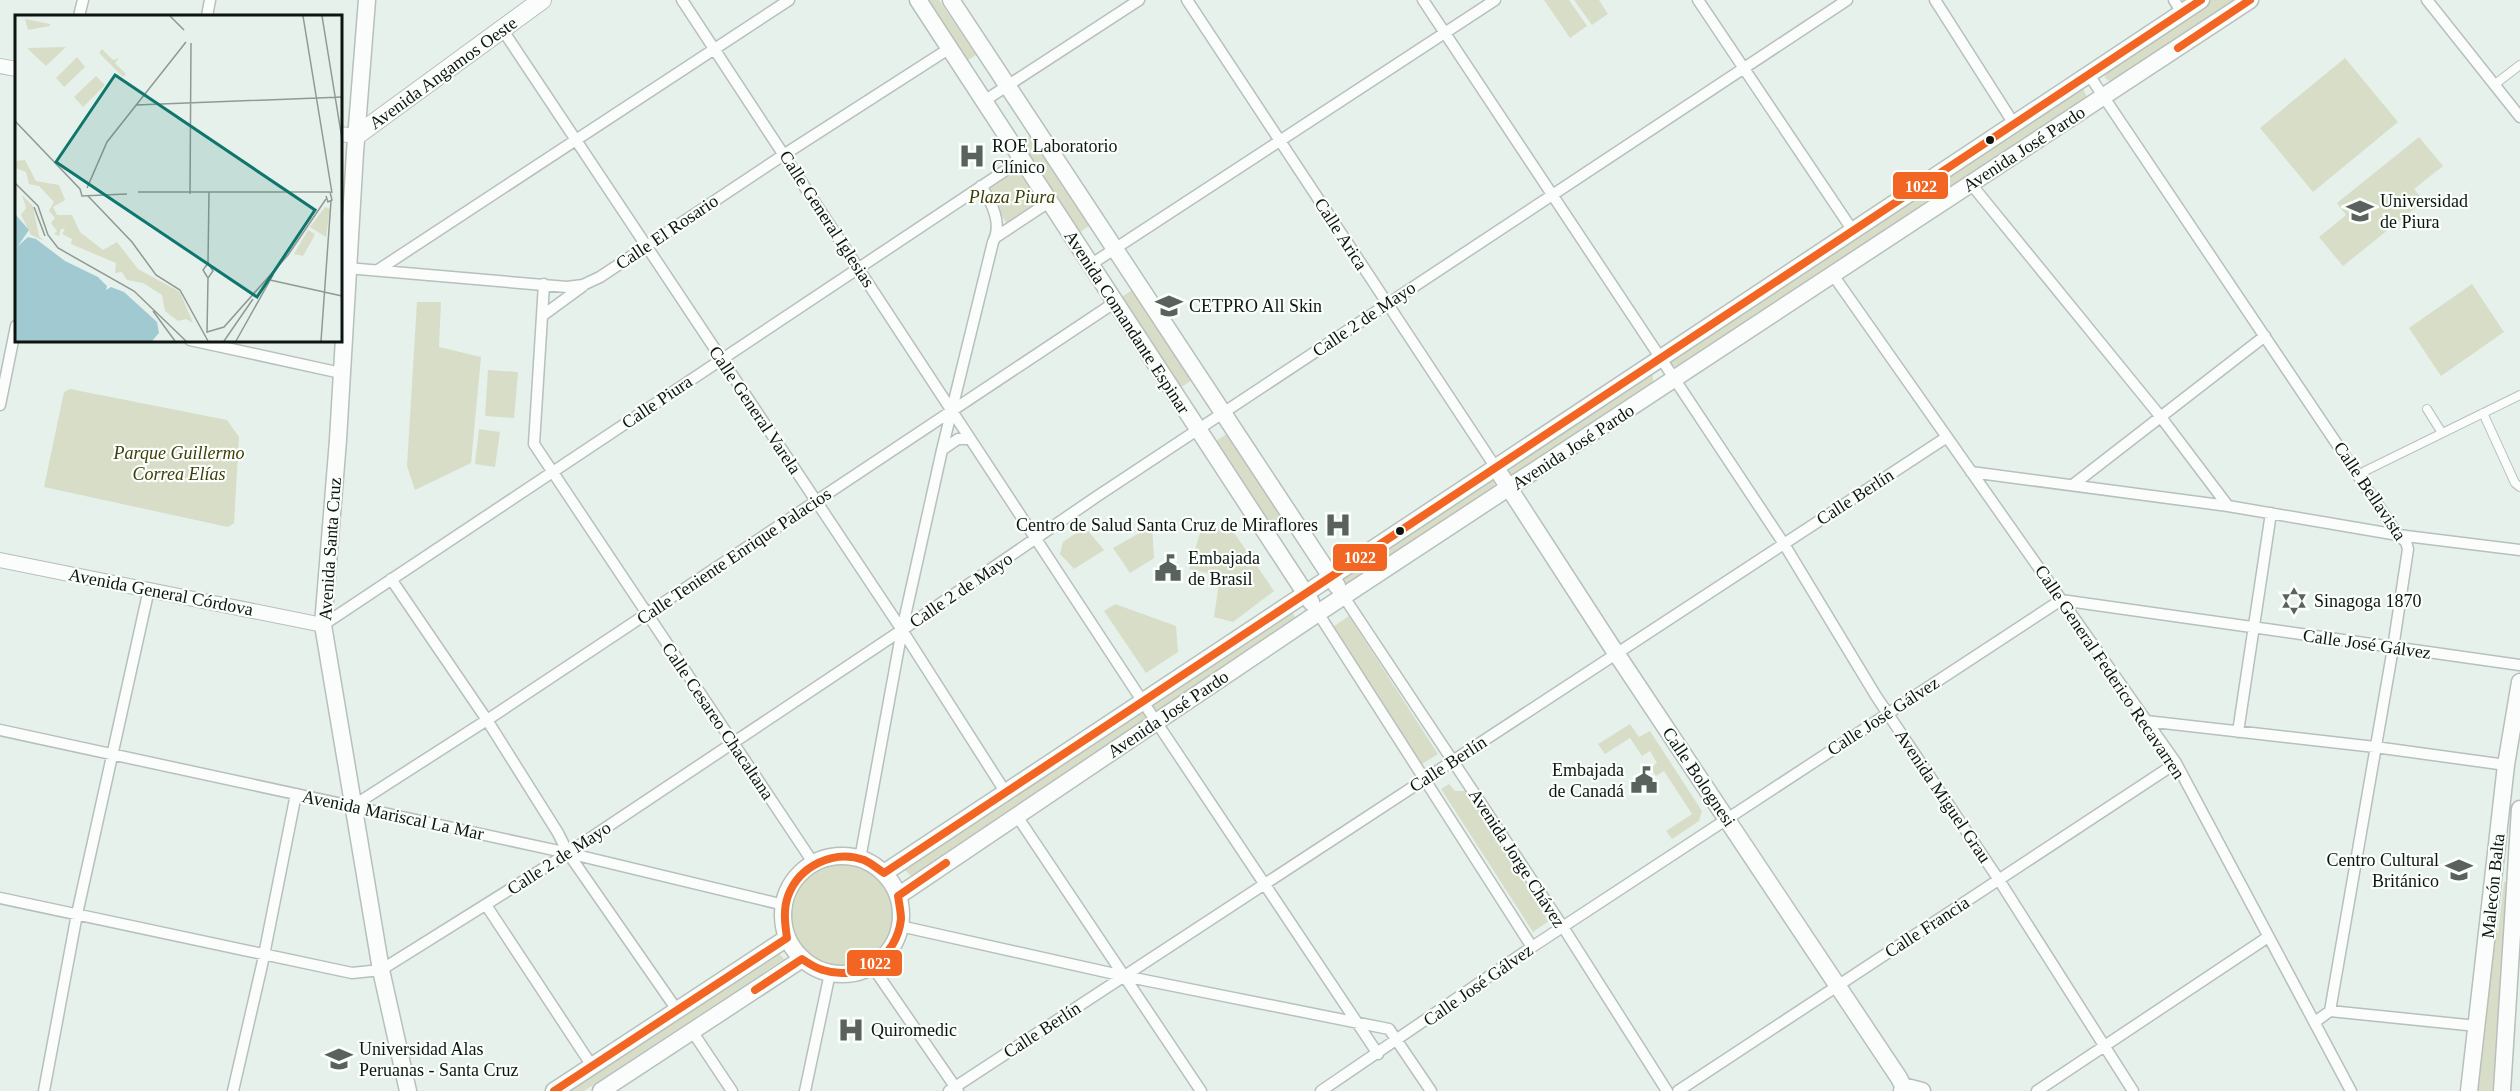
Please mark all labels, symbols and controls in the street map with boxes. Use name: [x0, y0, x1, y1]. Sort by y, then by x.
street label: Avenida Angamos Oeste: [365, 13, 521, 133]
inset map: [15, 15, 342, 342]
street label: Avenida José Pardo: [1959, 102, 2089, 196]
unlabelled marker: [1984, 134, 1996, 146]
place label: ROE Laboratorio Clínico: [992, 136, 1117, 177]
hospital icon: ROE Laboratorio Clínico: [957, 141, 987, 171]
street label: Calle General Iglesias: [775, 147, 879, 291]
line badge: 1022: [1892, 171, 1949, 200]
text: 1022: [1905, 178, 1937, 195]
park label: Plaza Piura: [968, 187, 1055, 207]
street label: Calle El Rosario: [612, 190, 722, 274]
place label: Universidad de Piura: [2380, 191, 2468, 232]
street label: Calle Arica: [1310, 194, 1372, 274]
school or university icon: Universidad de Piura: [2345, 196, 2375, 226]
street label: Avenida Comandante Espinar: [1060, 227, 1194, 417]
street label: Calle 2 de Mayo: [1309, 277, 1419, 361]
school or university icon: CETPRO All Skin: [1154, 291, 1184, 321]
place label: CETPRO All Skin: [1189, 296, 1322, 316]
street label: Calle General Varela: [705, 342, 805, 478]
street label: Calle Piura: [618, 371, 696, 433]
street label: Avenida José Pardo: [1508, 400, 1638, 494]
street label: Calle Bellavista: [2330, 438, 2410, 544]
park label: Parque Guillermo Correa Elías: [113, 443, 244, 484]
street label: Calle Berlín: [1813, 465, 1897, 529]
street label: Avenida Santa Cruz: [315, 477, 345, 621]
street label: Calle Teniente Enrique Palacios: [633, 483, 835, 629]
hospital icon: Centro de Salud Santa Cruz de Miraflores: [1323, 510, 1353, 540]
place label: Centro de Salud Santa Cruz de Miraflores: [1016, 515, 1318, 535]
unlabelled marker: [1394, 525, 1406, 537]
line badge: 1022: [1332, 543, 1388, 572]
street label: Calle 2 de Mayo: [906, 548, 1016, 632]
place label: Embajada de Brasil: [1188, 548, 1260, 589]
text: 1022: [1344, 549, 1376, 566]
public building icon: Embajada de Brasil: [1153, 553, 1183, 583]
street label: Calle General Federico Recavarren: [2031, 561, 2189, 783]
street label: Avenida General Córdova: [67, 564, 255, 620]
synagogue icon: Sinagoga 1870: [2279, 586, 2309, 616]
place label: Sinagoga 1870: [2314, 591, 2422, 611]
street label: Calle José Gálvez: [2302, 625, 2432, 663]
street label: Calle Cesareo Chacaltana: [658, 639, 778, 803]
street label: Avenida José Pardo: [1104, 666, 1232, 762]
street label: Calle José Gálvez: [1823, 672, 1943, 760]
street label: Calle Bolognesi: [1658, 724, 1740, 830]
street label: Avenida Miguel Grau: [1891, 725, 1995, 867]
street label: Calle Berlín: [1406, 732, 1490, 796]
place label: Embajada de Canadá: [1549, 760, 1624, 801]
public building icon: Embajada de Canadá: [1629, 765, 1659, 795]
street label: Avenida Jorge Chávez: [1465, 785, 1569, 931]
street label: Avenida Mariscal La Mar: [300, 786, 486, 844]
street label: Calle 2 de Mayo: [503, 817, 615, 899]
street label: Malecón Balta: [2478, 833, 2508, 939]
place label: Centro Cultural Británico: [2327, 850, 2439, 891]
school or university icon: Centro Cultural Británico: [2444, 855, 2474, 885]
street label: Calle Francia: [1881, 892, 1973, 962]
street label: Calle José Gálvez: [1419, 940, 1537, 1030]
line badge: 1022: [846, 949, 903, 977]
text: 1022: [859, 955, 891, 972]
street label: Calle Berlín: [1000, 998, 1084, 1062]
hospital icon: Quiromedic: [836, 1015, 866, 1045]
place label: Quiromedic: [871, 1020, 957, 1040]
place label: Universidad Alas Peruanas - Santa Cruz: [359, 1039, 518, 1080]
school or university icon: Universidad Alas Peruanas - Santa Cruz: [324, 1044, 354, 1074]

